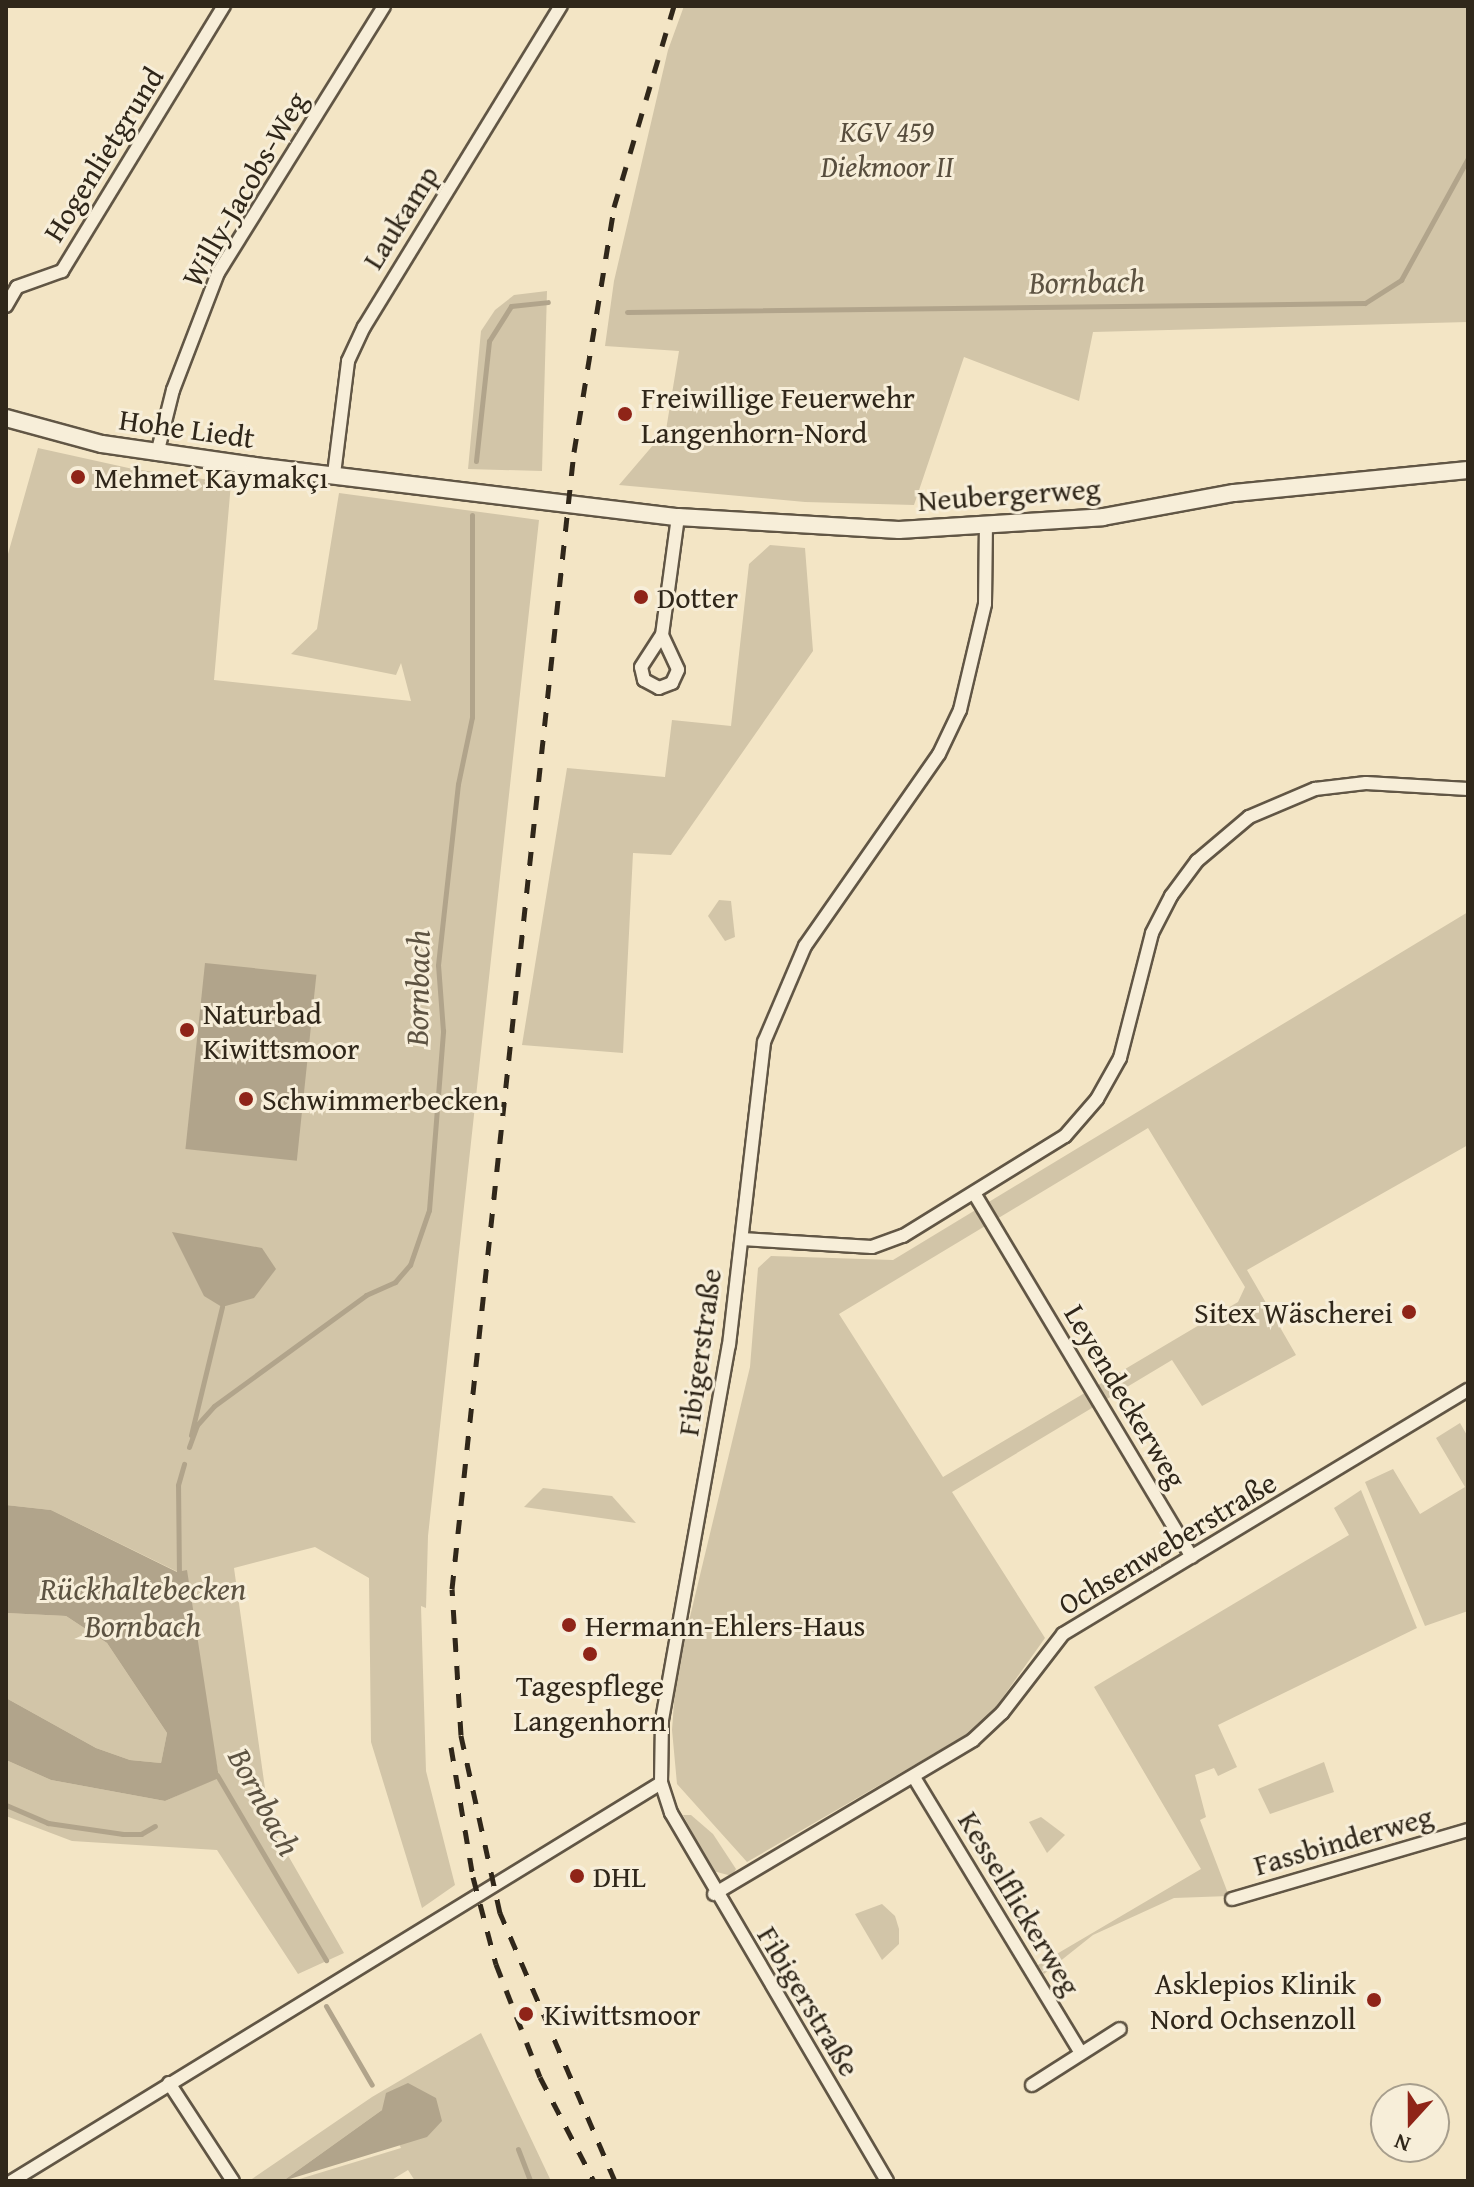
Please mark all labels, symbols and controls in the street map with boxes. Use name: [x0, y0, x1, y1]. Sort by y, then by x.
street label: Hogenlietgrund: [35, 60, 171, 248]
street label: Willy-Jacobs-Weg: [174, 85, 314, 293]
park label: KGV 459 Diekmoor II: [821, 113, 953, 184]
street label: Laukamp: [354, 159, 446, 275]
water label: Bornbach: [1028, 262, 1146, 302]
place label: Freiwillige Feuerwehr Langenhorn-Nord: [641, 379, 915, 450]
street label: Hohe Liedt: [117, 401, 257, 455]
marker: Freiwillige Feuerwehr Langenhorn-Nord: [616, 405, 634, 423]
place label: Mehmet Kaymakçı: [94, 459, 328, 495]
marker: Mehmet Kaymakçı: [69, 468, 87, 486]
street label: Neubergerweg: [916, 470, 1102, 518]
place label: Dotter: [657, 579, 738, 615]
marker: Dotter: [632, 588, 650, 606]
water label: Bornbach: [398, 929, 438, 1047]
place label: Naturbad Kiwittsmoor: [203, 995, 359, 1066]
marker: Naturbad Kiwittsmoor: [178, 1021, 196, 1039]
place label: Schwimmerbecken: [262, 1081, 500, 1117]
marker: Schwimmerbecken: [237, 1090, 255, 1108]
street label: Fibigerstraße: [669, 1266, 729, 1438]
place label: Sitex Wäscherei: [1194, 1294, 1393, 1330]
street label: Leyendeckerweg: [1057, 1298, 1195, 1494]
marker: Sitex Wäscherei: [1400, 1303, 1418, 1321]
street label: Ochsenweberstraße: [1051, 1464, 1283, 1622]
water label: Rückhaltebecken Bornbach: [40, 1571, 246, 1646]
place label: Hermann-Ehlers-Haus: [585, 1607, 865, 1643]
marker: Hermann-Ehlers-Haus: [560, 1616, 578, 1634]
marker: Tagespflege Langenhorn: [581, 1645, 599, 1663]
place label: Tagespflege Langenhorn: [514, 1667, 666, 1738]
water label: Bornbach: [220, 1742, 308, 1862]
street label: Fassbinderweg: [1249, 1797, 1437, 1883]
street label: Kesselflickerweg: [951, 1804, 1089, 2002]
place label: DHL: [593, 1858, 646, 1894]
marker: DHL: [568, 1867, 586, 1885]
street label: Fibigerstraße: [750, 1919, 868, 2083]
place label: Asklepios Klinik Nord Ochsenzoll: [1150, 1965, 1356, 2036]
marker: Asklepios Klinik Nord Ochsenzoll: [1363, 1989, 1385, 2011]
place label: Kiwittsmoor: [544, 1996, 700, 2032]
marker: Kiwittsmoor: [515, 2003, 537, 2025]
north arrow: [1370, 2083, 1450, 2163]
text: N: [1390, 2126, 1415, 2161]

